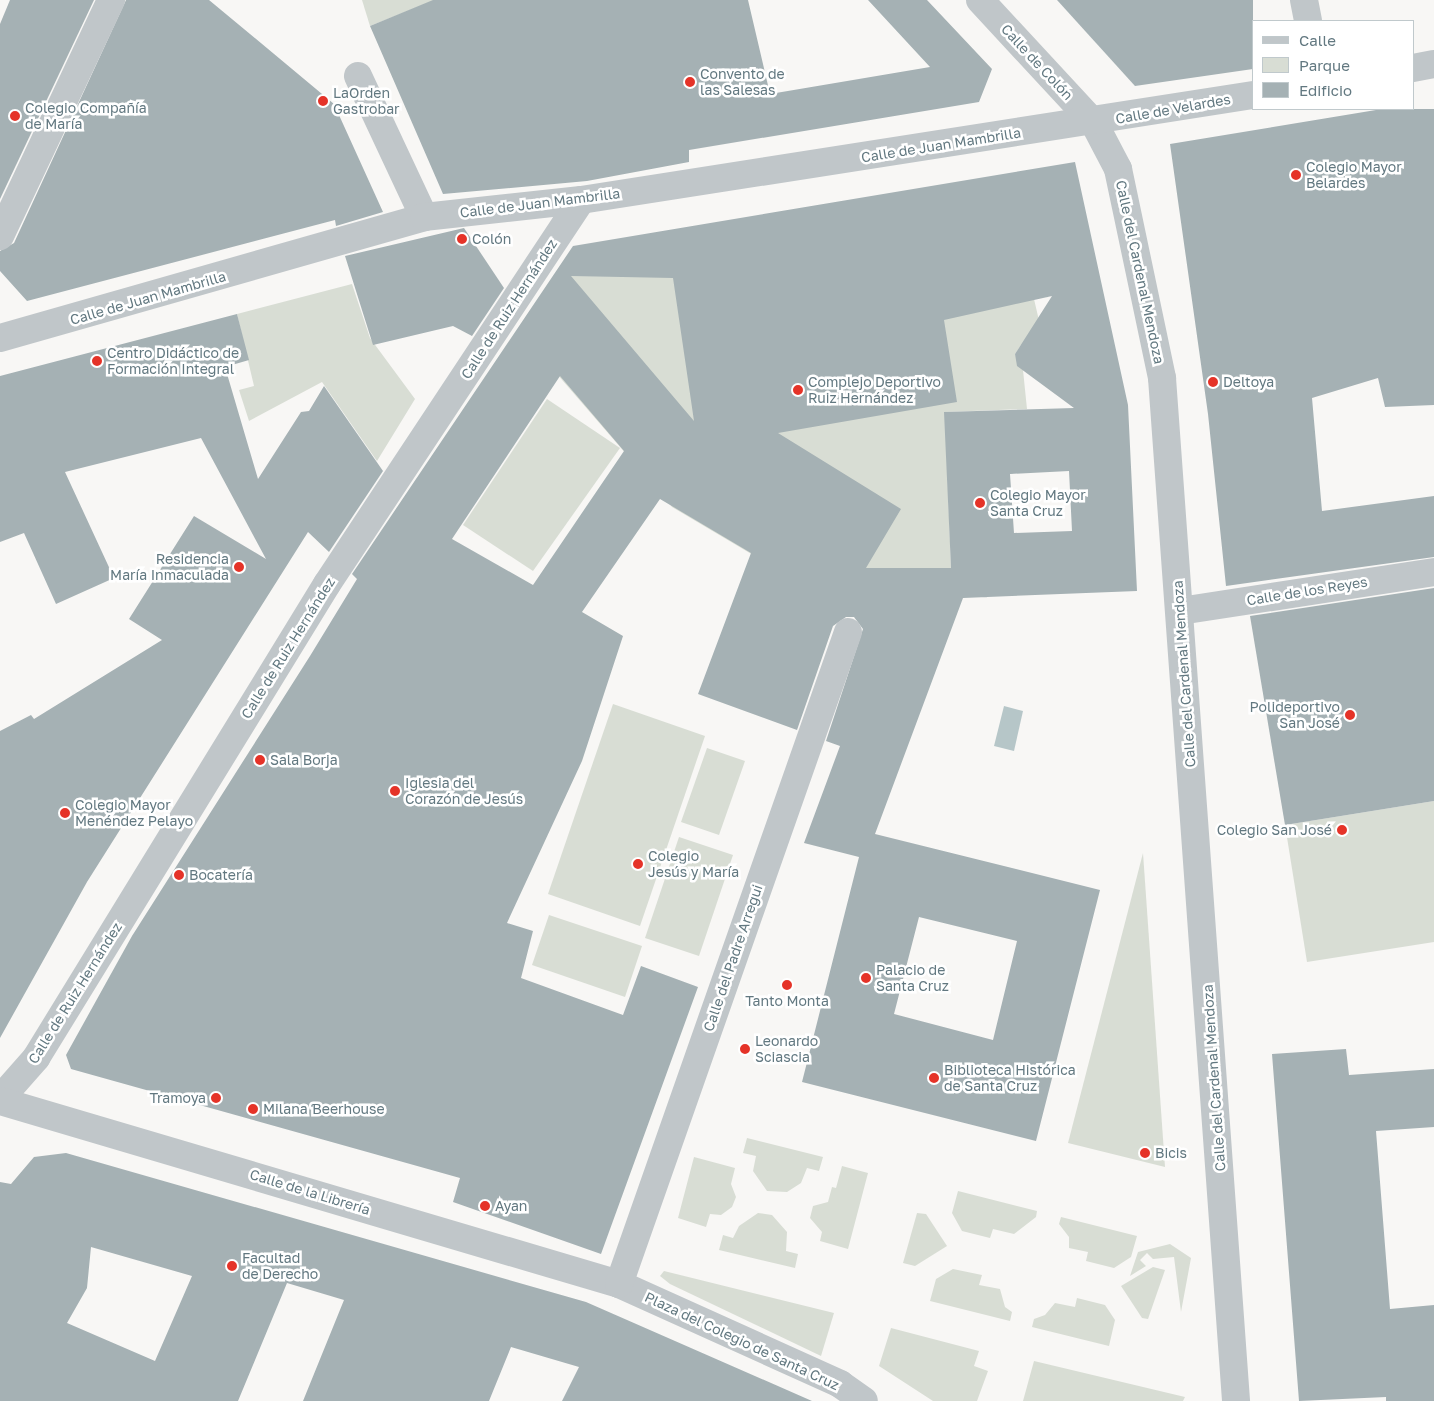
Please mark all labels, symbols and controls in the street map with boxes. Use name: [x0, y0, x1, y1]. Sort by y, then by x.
legend: [1252, 20, 1414, 110]
street label: Calle de Colón: [998, 21, 1076, 103]
text: Calle: [1299, 31, 1336, 49]
text: Parque: [1299, 56, 1350, 74]
place label: Convento de las Salesas: [700, 66, 785, 98]
marker: Convento de las Salesas: [684, 76, 696, 88]
text: Edificio: [1299, 81, 1352, 99]
place label: LaOrden Gastrobar: [333, 85, 399, 118]
street label: Calle de Velardes: [1114, 91, 1232, 127]
marker: LaOrden Gastrobar: [317, 95, 329, 107]
place label: Colegio Compañía de María: [25, 100, 147, 132]
marker: Colegio Compañía de María: [9, 110, 21, 122]
street label: Calle de Juan Mambrilla: [860, 124, 1022, 166]
place label: Colegio Mayor Belardes: [1306, 159, 1402, 192]
marker: Colegio Mayor Belardes: [1290, 169, 1302, 181]
street label: Calle del Cardenal Mendoza: [1112, 179, 1168, 365]
street label: Calle de Juan Mambrilla: [459, 185, 621, 221]
place label: Colón: [472, 231, 511, 247]
marker: Colón: [456, 233, 468, 245]
street label: Calle de Ruiz Hernández: [457, 236, 561, 382]
street label: Calle de Juan Mambrilla: [68, 268, 228, 328]
place label: Centro Didáctico de Formación Integral: [107, 345, 239, 378]
marker: Centro Didáctico de Formación Integral: [91, 355, 103, 367]
place label: Complejo Deportivo Ruiz Hernández: [808, 374, 941, 407]
place label: Deltoya: [1223, 374, 1274, 390]
marker: Deltoya: [1207, 376, 1219, 388]
marker: Complejo Deportivo Ruiz Hernández: [792, 384, 804, 396]
place label: Colegio Mayor Santa Cruz: [990, 487, 1086, 520]
marker: Colegio Mayor Santa Cruz: [974, 497, 986, 509]
place label: Residencia María Inmaculada: [110, 551, 229, 584]
marker: Residencia María Inmaculada: [233, 561, 245, 573]
street label: Calle de los Reyes: [1245, 573, 1369, 609]
street label: Calle de Ruiz Hernández: [238, 574, 338, 722]
street label: Calle del Cardenal Mendoza: [1169, 580, 1199, 768]
place label: Polideportivo San José: [1250, 699, 1340, 732]
marker: Polideportivo San José: [1344, 709, 1356, 721]
place label: Sala Borja: [270, 752, 338, 768]
marker: Sala Borja: [254, 754, 266, 766]
place label: Iglesia del Corazón de Jesús: [405, 775, 523, 808]
marker: Iglesia del Corazón de Jesús: [389, 785, 401, 797]
place label: Colegio Mayor Menéndez Pelayo: [75, 797, 193, 830]
marker: Colegio Mayor Menéndez Pelayo: [59, 807, 71, 819]
place label: Colegio San José: [1217, 822, 1332, 838]
marker: Colegio San José: [1336, 824, 1348, 836]
place label: Colegio Jesús y María: [648, 848, 739, 880]
marker: Colegio Jesús y María: [632, 858, 644, 870]
place label: Bocatería: [189, 867, 253, 883]
marker: Bocatería: [173, 869, 185, 881]
street label: Calle del Padre Arregui: [700, 882, 766, 1034]
street label: Calle de Ruiz Hernández: [25, 919, 125, 1067]
place label: Palacio de Santa Cruz: [876, 962, 949, 994]
marker: Palacio de Santa Cruz: [860, 972, 872, 984]
marker: Tanto Monta: [781, 979, 793, 991]
street label: Calle del Cardenal Mendoza: [1199, 984, 1229, 1172]
place label: Tanto Monta: [745, 993, 829, 1009]
place label: Leonardo Sciascia: [755, 1033, 818, 1066]
marker: Leonardo Sciascia: [739, 1043, 751, 1055]
place label: Biblioteca Histórica de Santa Cruz: [944, 1062, 1076, 1094]
marker: Biblioteca Histórica de Santa Cruz: [928, 1072, 940, 1084]
place label: Tramoya: [150, 1090, 206, 1106]
marker: Tramoya: [210, 1092, 222, 1104]
place label: Milana Ɓeerhouse: [263, 1101, 385, 1117]
marker: Milana Ɓeerhouse: [247, 1103, 259, 1115]
place label: Bicis: [1155, 1145, 1187, 1161]
marker: Bicis: [1139, 1147, 1151, 1159]
street label: Calle de la Librería: [248, 1166, 372, 1218]
place label: Ayan: [495, 1198, 527, 1214]
marker: Ayan: [479, 1200, 491, 1212]
place label: Facultad de Derecho: [242, 1250, 318, 1282]
marker: Facultad de Derecho: [226, 1260, 238, 1272]
street label: Plaza del Colegio de Santa Cruz: [642, 1288, 842, 1394]

